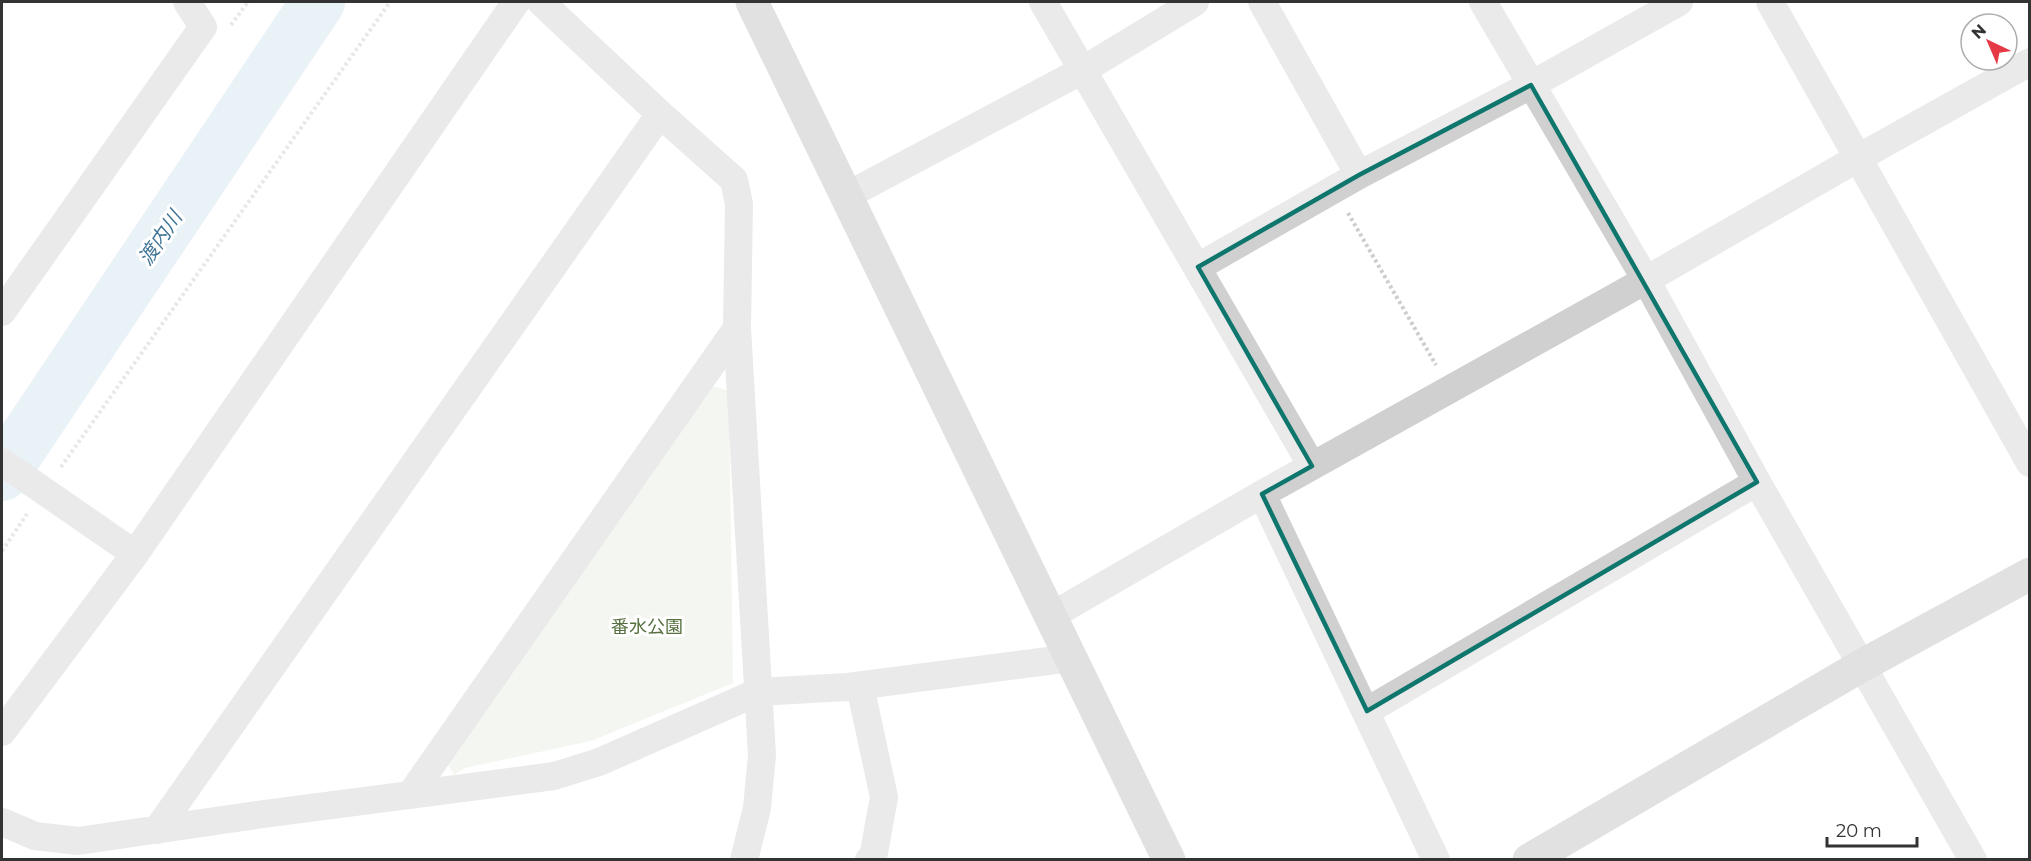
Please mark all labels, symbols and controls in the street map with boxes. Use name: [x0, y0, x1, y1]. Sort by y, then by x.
north arrow: [1959, 12, 2019, 72]
text: N: [1968, 20, 1990, 43]
water label: 渡内川: [133, 205, 188, 270]
park label: 番水公園: [611, 616, 683, 638]
scale bar: [1827, 810, 1917, 848]
text: 20 m: [1836, 820, 1882, 842]

